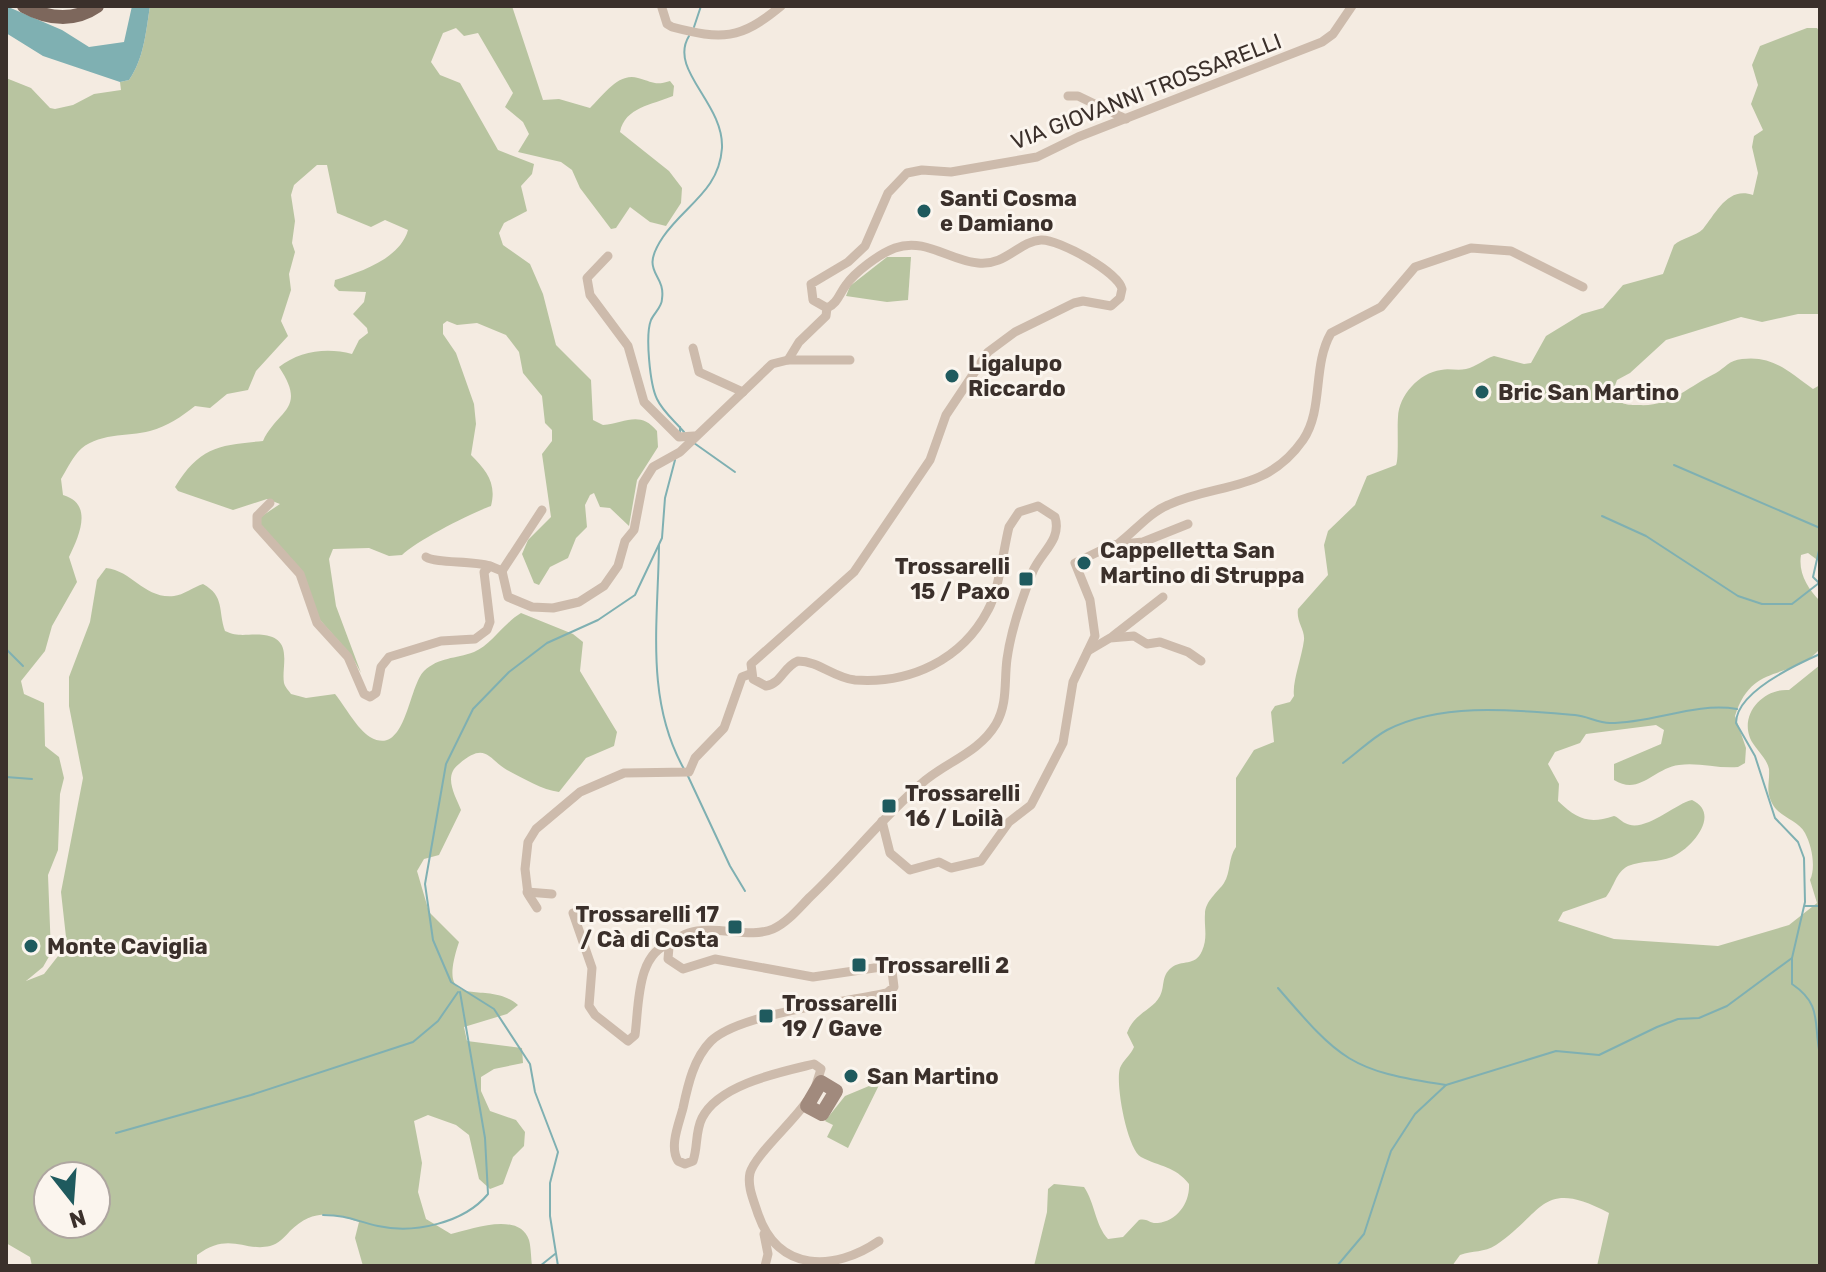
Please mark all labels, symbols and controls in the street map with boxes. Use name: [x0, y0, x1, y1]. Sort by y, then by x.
street label: VIA GIOVANNI TROSSARELLI: [1007, 27, 1285, 156]
place label: Santi Cosma e Damiano: [940, 185, 1077, 237]
marker: Santi Cosma e Damiano: [915, 202, 933, 220]
place label: Ligalupo Riccardo: [968, 350, 1066, 402]
marker: Ligalupo Riccardo: [943, 367, 961, 385]
place label: Bric San Martino: [1498, 379, 1679, 406]
marker: Bric San Martino: [1473, 383, 1491, 401]
place label: Cappelletta San Martino di Struppa: [1100, 537, 1305, 589]
place label: Trossarelli 15 / Paxo: [895, 553, 1010, 605]
marker: Cappelletta San Martino di Struppa: [1075, 554, 1093, 572]
marker: Trossarelli 15 / Paxo: [1017, 570, 1035, 588]
place label: Trossarelli 16 / Loilà: [905, 780, 1020, 832]
marker: Trossarelli 16 / Loilà: [880, 797, 898, 815]
place label: Trossarelli 17 / Cà di Costa: [576, 901, 719, 953]
marker: Trossarelli 17 / Cà di Costa: [726, 918, 744, 936]
place label: Monte Caviglia: [47, 933, 208, 960]
marker: Monte Caviglia: [22, 937, 40, 955]
place label: Trossarelli 2: [875, 952, 1009, 979]
marker: Trossarelli 2: [850, 956, 868, 974]
place label: Trossarelli 19 / Gave: [782, 990, 897, 1042]
marker: Trossarelli 19 / Gave: [757, 1007, 775, 1025]
place label: San Martino: [867, 1063, 999, 1090]
marker: San Martino: [842, 1067, 860, 1085]
north arrow: [32, 1160, 112, 1240]
text: N: [66, 1203, 89, 1234]

